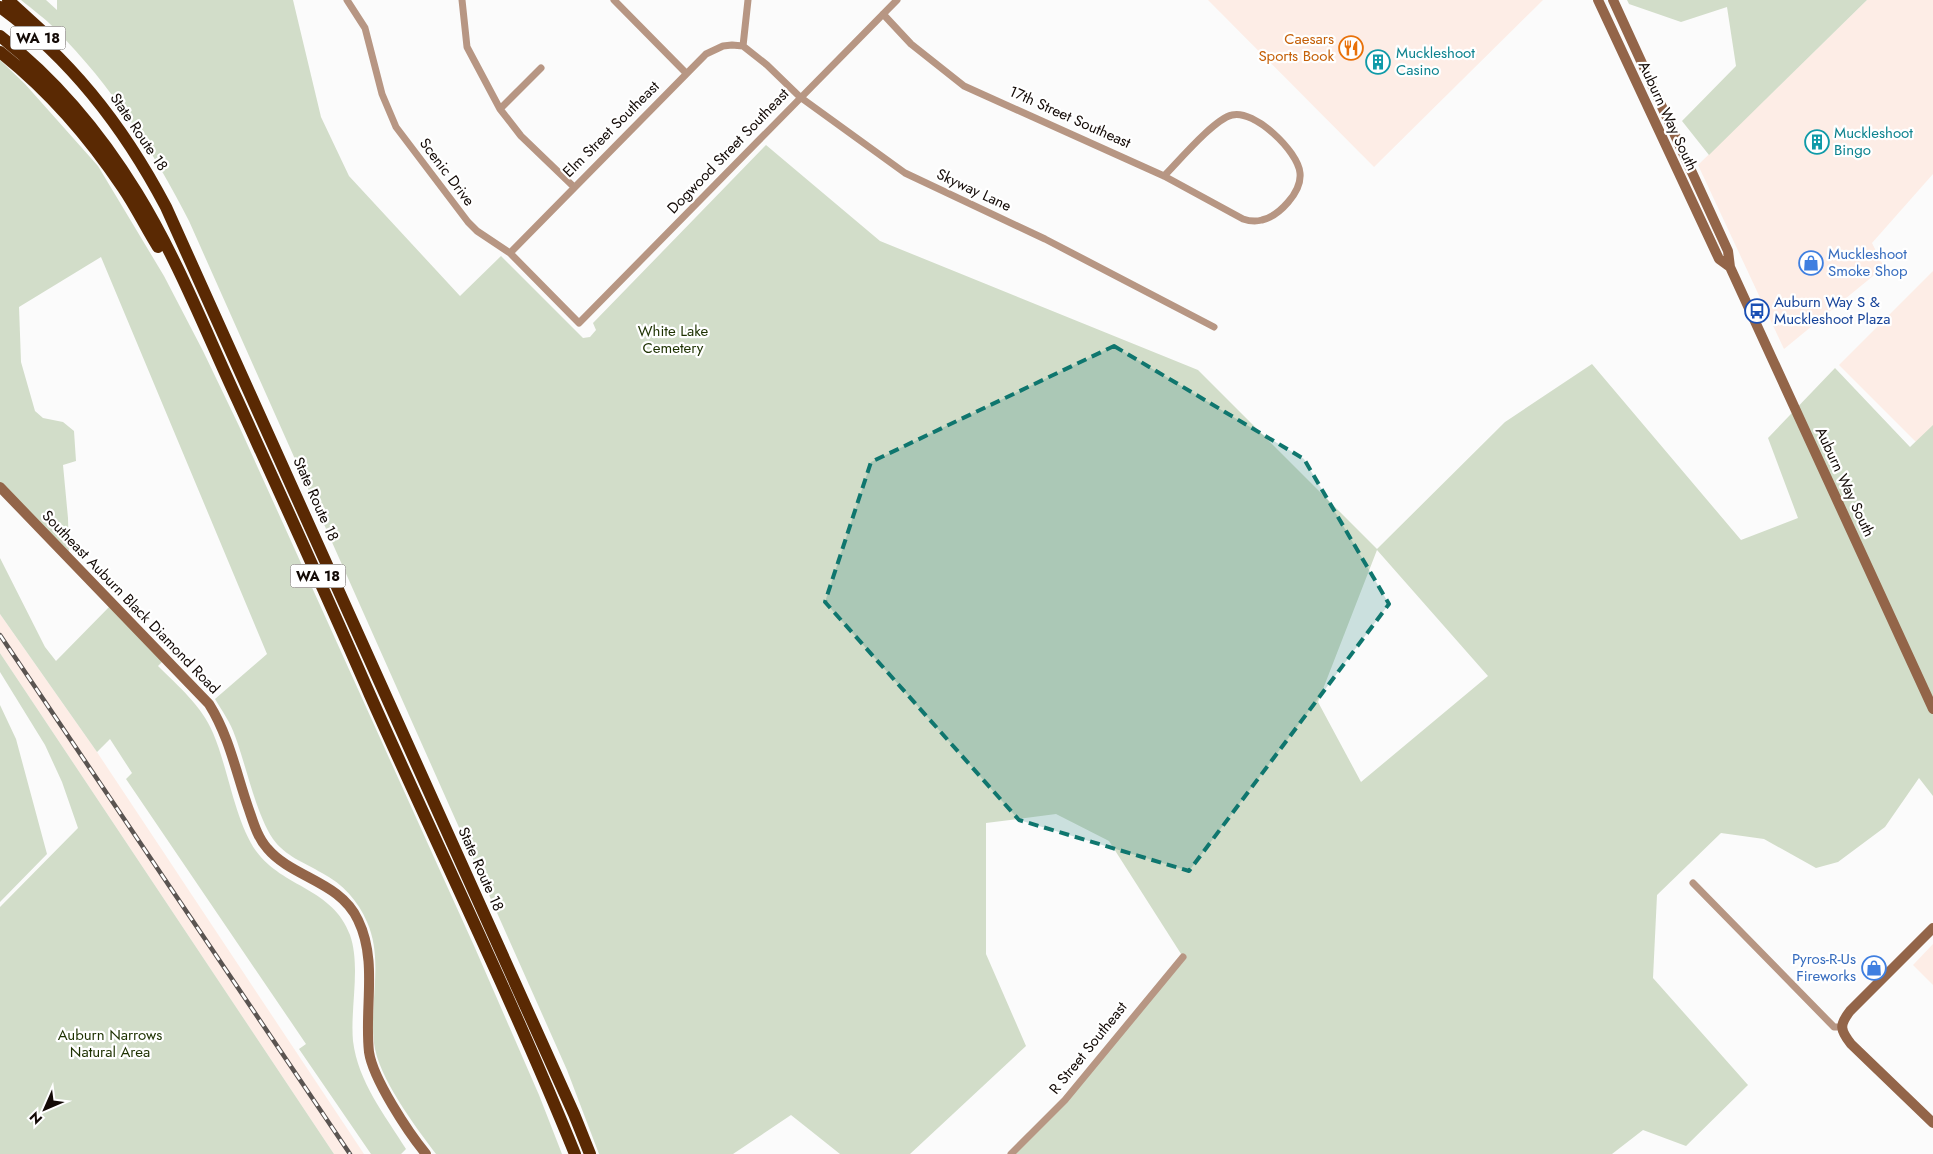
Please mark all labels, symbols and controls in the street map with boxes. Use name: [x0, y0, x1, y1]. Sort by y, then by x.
road number: WA 18: [10, 26, 66, 49]
place label: Caesars Sports Book: [1258, 28, 1334, 67]
restaurant icon: Caesars Sports Book: [1338, 35, 1364, 61]
place label: Muckleshoot Casino: [1396, 42, 1475, 81]
building icon: Muckleshoot Casino: [1365, 49, 1391, 75]
street label: Auburn Way South: [1633, 58, 1703, 174]
street label: Elm Street Southeast: [558, 75, 665, 182]
street label: 17th Street Southeast: [1006, 80, 1135, 154]
street label: Dogwood Street Southeast: [662, 83, 794, 219]
street label: State Route 18: [105, 89, 173, 175]
place label: Muckleshoot Bingo: [1834, 122, 1913, 161]
building icon: Muckleshoot Bingo: [1804, 129, 1830, 155]
street label: Scenic Drive: [414, 133, 480, 211]
street label: Skyway Lane: [933, 163, 1015, 217]
place label: Muckleshoot Smoke Shop: [1828, 243, 1908, 282]
shop icon: Muckleshoot Smoke Shop: [1798, 250, 1824, 276]
place label: Auburn Way S & Muckleshoot Plaza: [1774, 291, 1890, 330]
bus stop icon: Auburn Way S & Muckleshoot Plaza: [1744, 298, 1770, 324]
park label: White Lake Cemetery: [638, 320, 709, 359]
street label: Auburn Way South: [1810, 424, 1880, 540]
street label: State Route 18: [288, 453, 344, 545]
street label: Southeast Auburn Black Diamond Road: [37, 505, 225, 699]
road number: WA 18: [290, 564, 346, 588]
street label: State Route 18: [453, 823, 509, 915]
place label: Pyros-R-Us Fireworks: [1792, 948, 1856, 987]
shop icon: Pyros-R-Us Fireworks: [1861, 955, 1887, 981]
street label: R Street Southeast: [1044, 997, 1133, 1099]
park label: Auburn Narrows Natural Area: [58, 1024, 162, 1063]
north arrow: [20, 1084, 70, 1134]
text: N: [25, 1107, 47, 1129]

